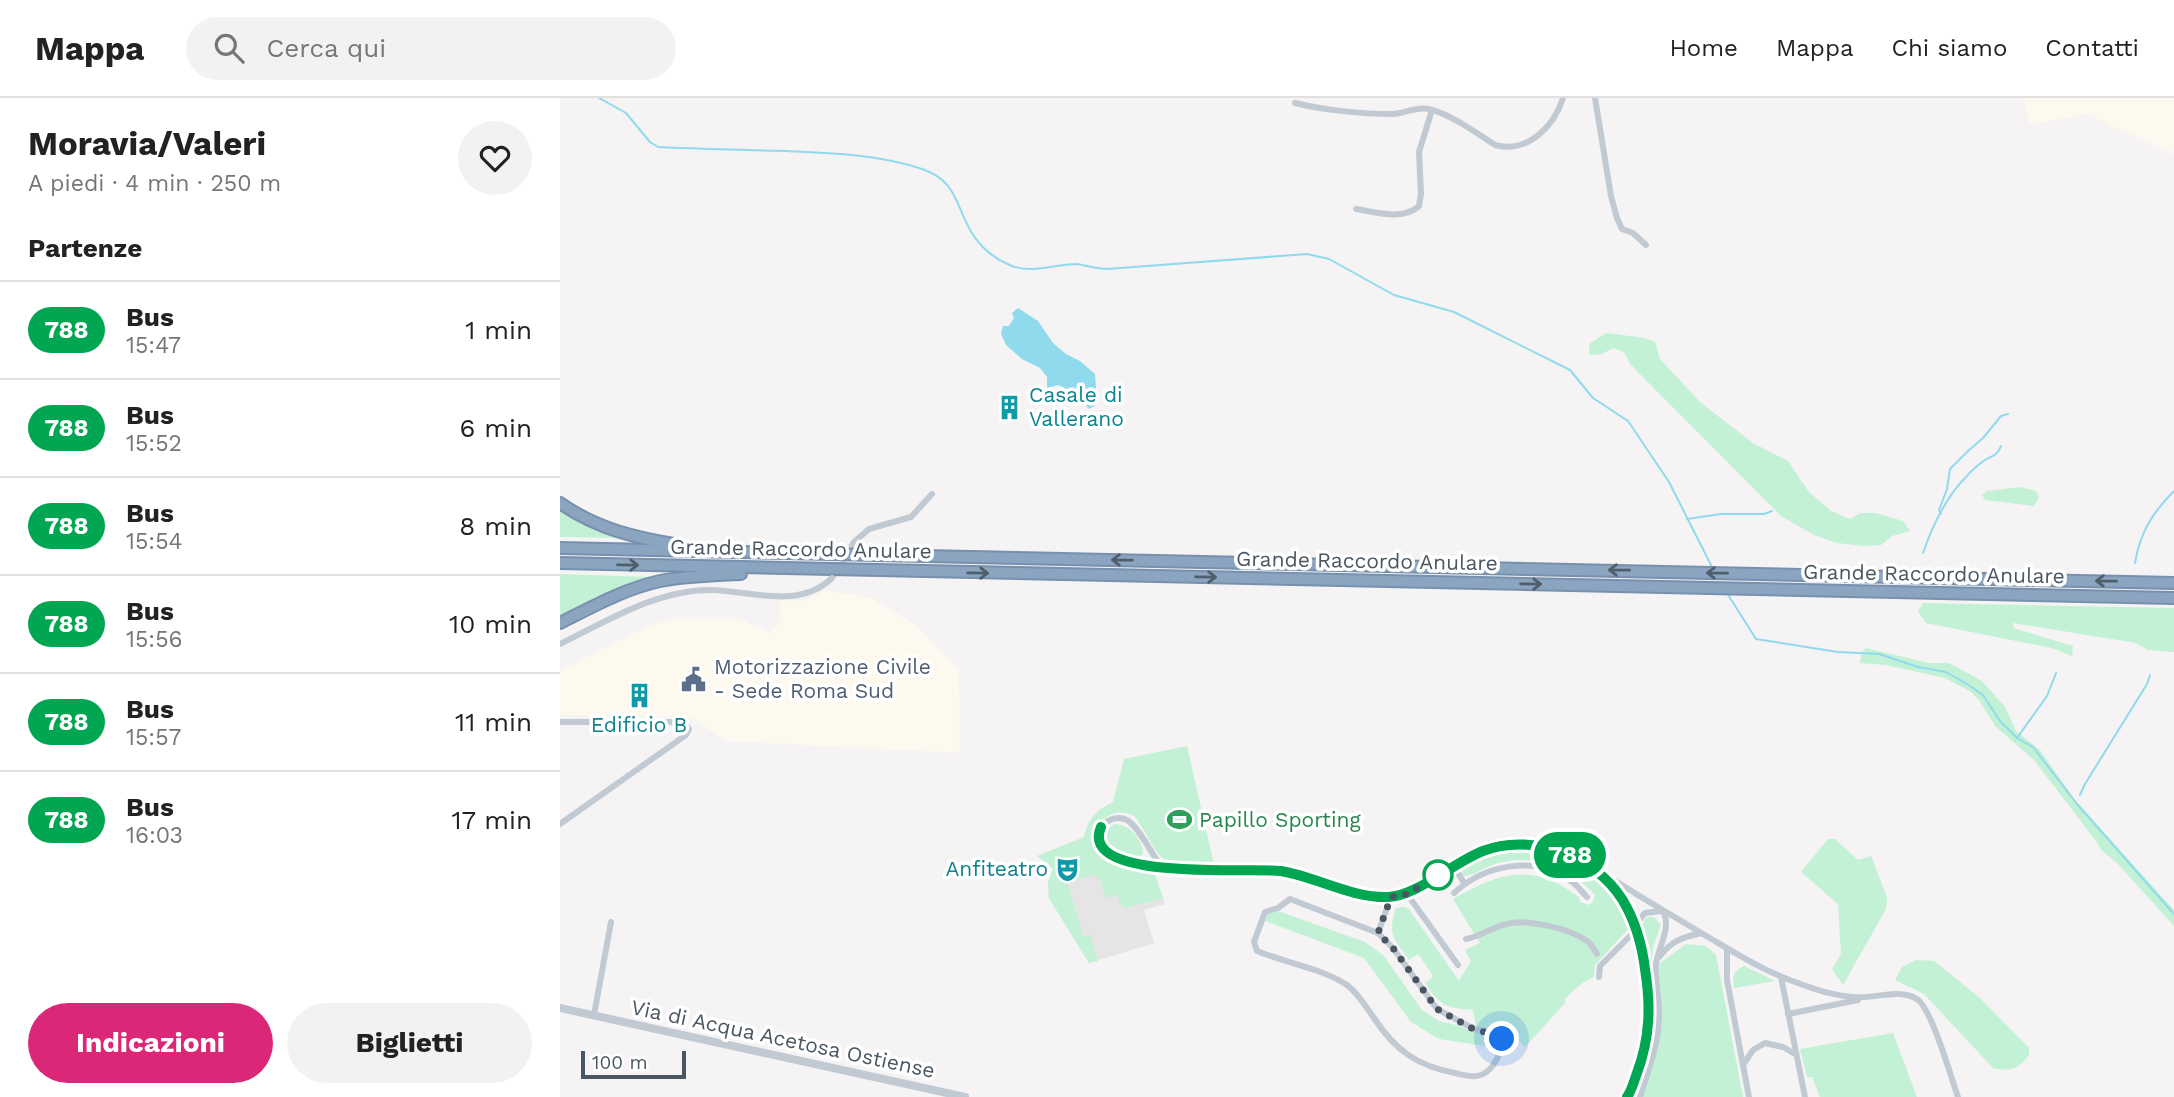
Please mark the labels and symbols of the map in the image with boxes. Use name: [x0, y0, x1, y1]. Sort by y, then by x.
place label: Casale di Vallerano: [1029, 382, 1124, 431]
building icon: Casale di Vallerano: [995, 393, 1023, 421]
street label: Grande Raccordo Anulare: [670, 534, 932, 563]
street label: Grande Raccordo Anulare: [1236, 546, 1498, 575]
one-way arrow: [1111, 553, 1134, 566]
one-way arrow: [616, 558, 639, 572]
street label: Grande Raccordo Anulare: [1803, 559, 2065, 588]
one-way arrow: [1608, 564, 1631, 577]
one-way arrow: [966, 566, 989, 579]
one-way arrow: [1706, 566, 1729, 579]
one-way arrow: [1194, 571, 1217, 584]
one-way arrow: [2095, 574, 2118, 588]
one-way arrow: [1519, 577, 1542, 591]
place label: Motorizzazione Civile - Sede Roma Sud: [714, 654, 931, 703]
public building icon: Motorizzazione Civile - Sede Roma Sud: [680, 665, 708, 693]
building icon: Edificio B: [625, 682, 653, 710]
place label: Edificio B: [591, 712, 687, 737]
sports icon: Papillo Sporting: [1165, 806, 1193, 834]
place label: Papillo Sporting: [1199, 807, 1362, 832]
line badge: 788: [1530, 832, 1610, 878]
theatre icon: Anfiteatro: [1054, 855, 1082, 883]
place label: Anfiteatro: [945, 856, 1048, 881]
unlabelled marker: [1423, 860, 1453, 890]
street label: Via di Acqua Acetosa Ostiense: [629, 994, 937, 1083]
your location: [1484, 1021, 1519, 1056]
scale bar: [581, 1048, 686, 1080]

